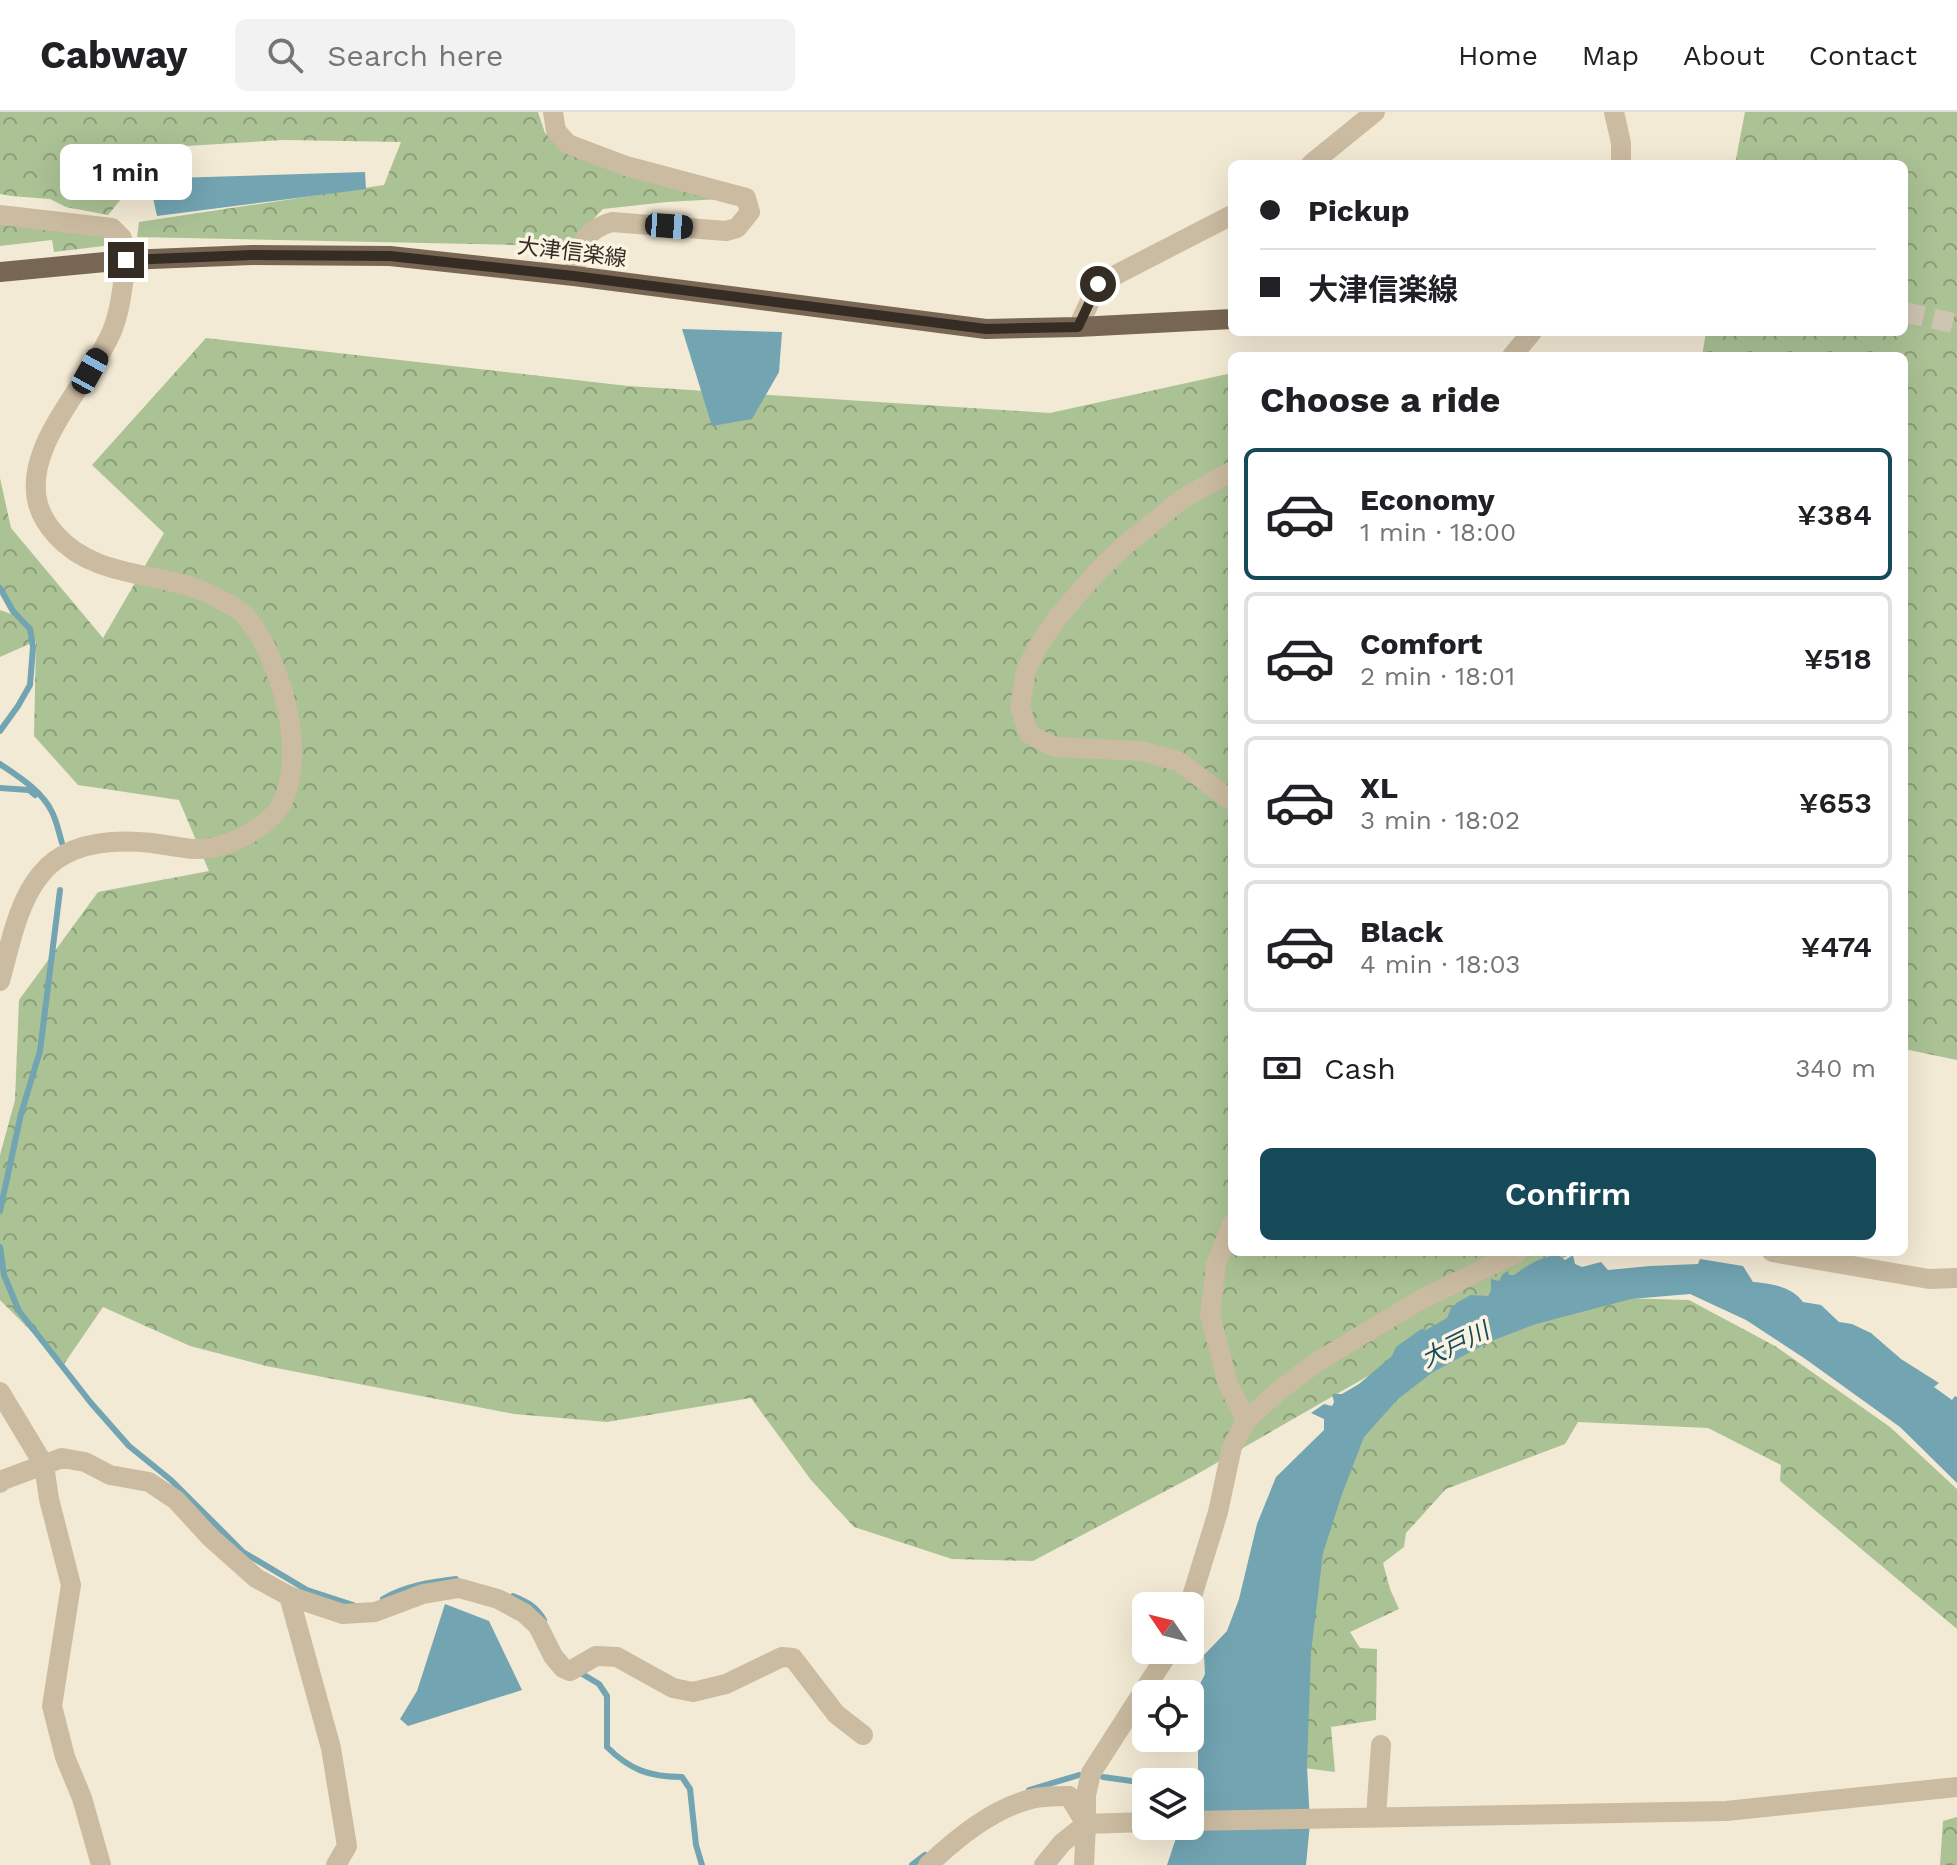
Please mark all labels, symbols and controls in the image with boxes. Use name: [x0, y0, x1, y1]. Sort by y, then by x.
search box: [235, 19, 795, 91]
text: Cabway: [40, 33, 187, 77]
icon: search: [263, 33, 307, 77]
text: Search here: [327, 38, 503, 73]
text: Home: [1458, 39, 1538, 72]
text: Map: [1582, 39, 1639, 72]
text: About: [1683, 39, 1765, 72]
text: Contact: [1809, 39, 1917, 72]
callout: 1 min: [60, 144, 192, 200]
text: 1 min: [93, 157, 159, 187]
text: Pickup: [1308, 193, 1410, 228]
car: [644, 212, 694, 240]
street label: 大津信楽線: [516, 233, 628, 271]
route end: [108, 242, 144, 278]
route start: [1080, 266, 1116, 302]
text: 大津信楽線: [1308, 272, 1458, 307]
car: [68, 344, 112, 398]
text: Choose a ride: [1260, 379, 1500, 421]
icon: car: [1264, 478, 1336, 550]
text: Economy: [1360, 482, 1495, 517]
text: ¥384: [1797, 497, 1872, 532]
text: 1 min · 18:00: [1360, 517, 1516, 547]
icon: car: [1264, 622, 1336, 694]
text: Comfort: [1360, 626, 1482, 661]
text: ¥518: [1804, 641, 1872, 676]
text: 2 min · 18:01: [1360, 661, 1515, 691]
icon: car: [1264, 766, 1336, 838]
text: XL: [1360, 770, 1398, 805]
text: ¥653: [1799, 785, 1872, 820]
text: 3 min · 18:02: [1360, 805, 1520, 835]
icon: car: [1264, 910, 1336, 982]
text: Black: [1360, 914, 1444, 949]
text: ¥474: [1801, 929, 1872, 964]
text: 4 min · 18:03: [1360, 949, 1520, 979]
icon: cash: [1260, 1046, 1304, 1090]
text: Cash: [1324, 1051, 1396, 1086]
text: 340 m: [1795, 1053, 1876, 1083]
button: Confirm: [1260, 1148, 1876, 1240]
water label: 大戸川: [1417, 1315, 1496, 1373]
north arrow: [1132, 1592, 1204, 1664]
map controls: [1132, 1592, 1204, 1840]
button: locate: [1132, 1680, 1204, 1752]
button: layers: [1132, 1768, 1204, 1840]

